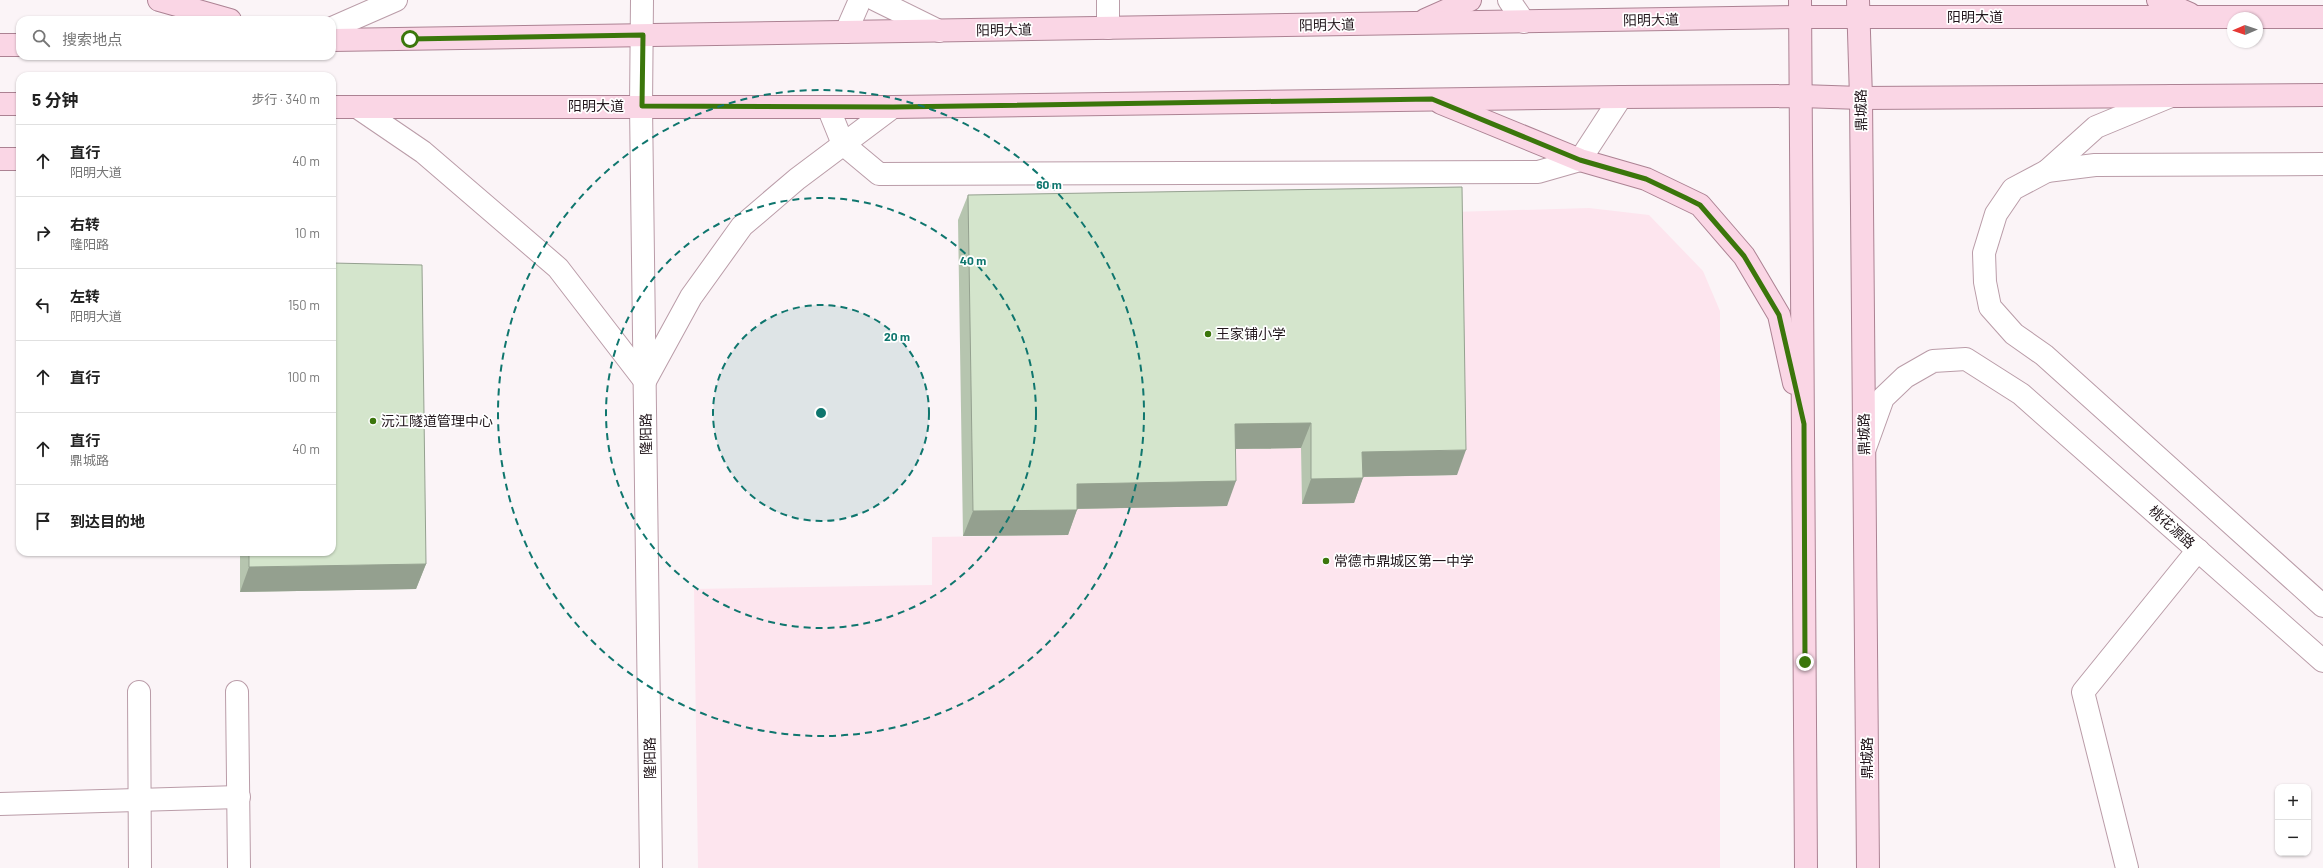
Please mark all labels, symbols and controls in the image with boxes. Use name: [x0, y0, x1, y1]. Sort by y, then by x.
street label: 阳明大道: [1947, 8, 2003, 25]
street label: 阳明大道: [1623, 11, 1679, 28]
north arrow: [2227, 12, 2263, 48]
search box: [16, 16, 336, 60]
street label: 阳明大道: [1299, 16, 1355, 33]
street label: 阳明大道: [976, 21, 1032, 38]
icon: search: [30, 27, 52, 49]
text: 搜索地点: [62, 30, 122, 48]
route start: [401, 30, 419, 48]
text: 5 分钟: [32, 89, 79, 109]
street label: 鼎城路: [1852, 89, 1869, 131]
text: 步行 · 340 m: [252, 91, 320, 107]
street label: 阳明大道: [568, 97, 624, 114]
text: 直行: [70, 143, 100, 161]
icon: ahead: [32, 150, 54, 172]
text: 40 m: [292, 153, 320, 169]
text: 阳明大道: [70, 164, 122, 180]
text: 60 m: [1036, 177, 1062, 191]
text: 右转: [70, 215, 100, 233]
icon: right: [32, 222, 54, 244]
text: 10 m: [295, 225, 320, 241]
text: 隆阳路: [70, 236, 109, 252]
text: 40 m: [960, 253, 986, 267]
text: 左转: [70, 287, 100, 305]
icon: left: [32, 294, 54, 316]
text: 150 m: [288, 297, 320, 313]
text: 阳明大道: [70, 308, 122, 324]
place label: 王家铺小学: [1216, 325, 1286, 342]
text: 20 m: [884, 329, 910, 343]
marker: 王家铺小学: [1203, 329, 1213, 339]
icon: ahead: [32, 366, 54, 388]
text: 直行: [70, 368, 100, 386]
text: 100 m: [287, 369, 320, 385]
centre of rings: [814, 406, 828, 420]
place label: 沅江隧道管理中心: [381, 412, 493, 429]
street label: 隆阳路: [637, 413, 654, 455]
street label: 鼎城路: [1855, 413, 1872, 455]
marker: 沅江隧道管理中心: [368, 416, 378, 426]
text: 直行: [70, 431, 100, 449]
icon: ahead: [32, 438, 54, 460]
text: 40 m: [292, 441, 320, 457]
text: 鼎城路: [70, 452, 109, 468]
street label: 桃花源路: [2146, 502, 2199, 552]
icon: arrive: [32, 510, 54, 532]
text: 到达目的地: [70, 512, 145, 530]
place label: 常德市鼎城区第一中学: [1334, 552, 1474, 569]
marker: 常德市鼎城区第一中学: [1321, 556, 1331, 566]
route end: [1796, 653, 1814, 671]
street label: 隆阳路: [641, 737, 658, 779]
street label: 鼎城路: [1858, 737, 1875, 779]
map controls: [2275, 784, 2311, 856]
button: +: [2275, 784, 2311, 820]
button: −: [2275, 820, 2311, 856]

